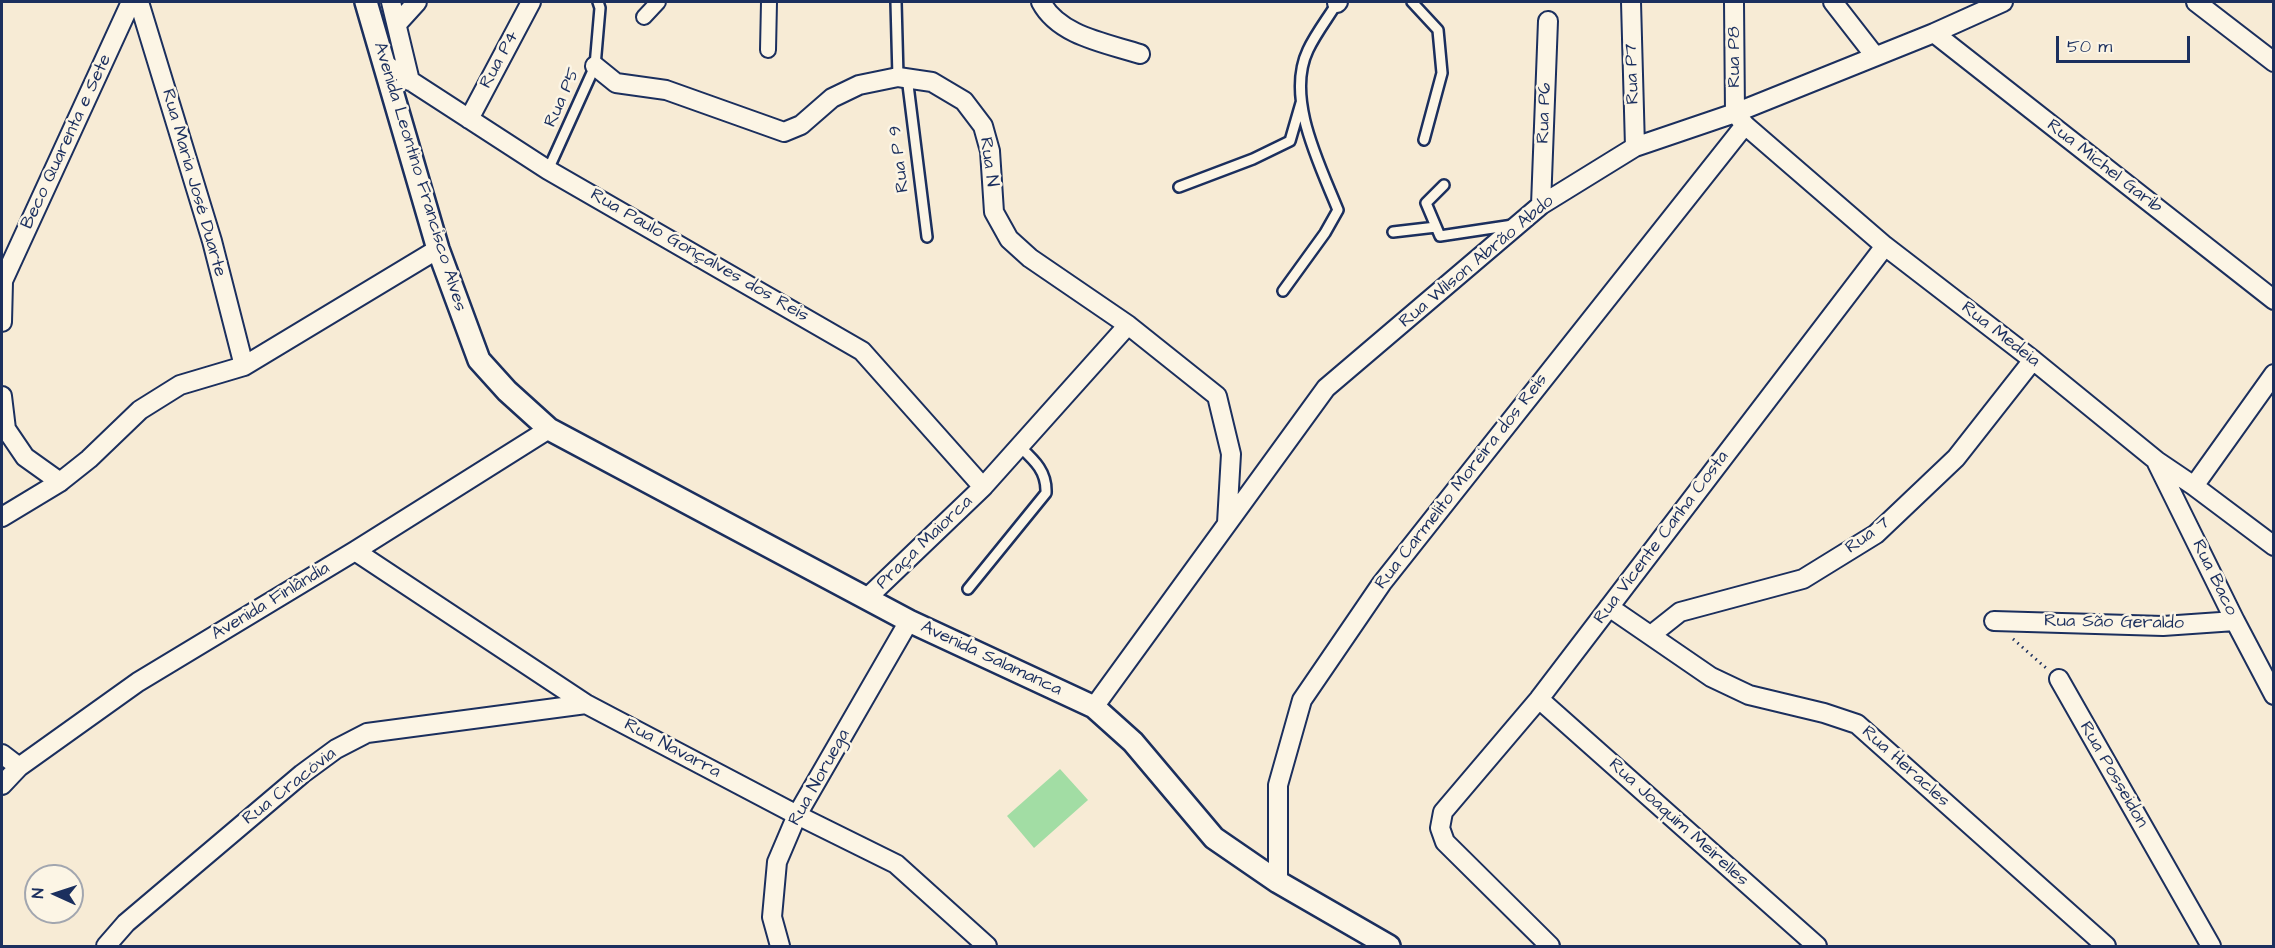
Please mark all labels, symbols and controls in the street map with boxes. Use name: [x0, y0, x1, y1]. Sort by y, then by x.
scale bar: [2059, 24, 2192, 62]
street label: Rua P8: [1724, 26, 1746, 88]
street label: Rua P4: [476, 28, 524, 92]
text: 50 m: [2067, 34, 2112, 59]
street label: Avenida Leontino Francisco Alves: [368, 40, 470, 314]
street label: Rua P7: [1621, 43, 1645, 105]
street label: Beco Quarenta e Sete: [17, 51, 117, 233]
street label: Rua P5: [540, 65, 586, 131]
street label: Rua P6: [1533, 82, 1557, 144]
street label: Rua Maria José Duarte: [156, 87, 230, 279]
street label: Rua Michel Garib: [2042, 115, 2166, 219]
street label: Rua P 9: [885, 124, 915, 194]
street label: Rua N: [974, 136, 1002, 188]
street label: Rua Paulo Gonçalves dos Reis: [586, 185, 812, 327]
street label: Rua Wilson Abrão Abdo: [1395, 191, 1559, 333]
street label: Rua Medeia: [1956, 298, 2044, 372]
street label: Rua Carmelito Moreira dos Reis: [1371, 370, 1553, 594]
street label: Rua Vicente Canha Costa: [1590, 447, 1734, 629]
street label: Praça Maiorca: [872, 492, 978, 594]
street label: Rua 7: [1842, 513, 1894, 559]
street label: Rua Baco: [2186, 537, 2242, 619]
street label: Avenida Finlândia: [208, 558, 334, 646]
street label: Rua São Geraldo: [2044, 611, 2184, 635]
street label: Avenida Salamanca: [917, 617, 1065, 701]
street label: Rua Navarra: [620, 715, 724, 783]
street label: Rua Posseidon: [2074, 718, 2152, 832]
street label: Rua Heracles: [1857, 722, 1953, 812]
street label: Rua Noruega: [785, 726, 855, 830]
street label: Rua Cracóvia: [239, 744, 341, 830]
street label: Rua Joaquim Meirelles: [1604, 754, 1752, 892]
north arrow: [24, 864, 84, 924]
text: N: [27, 888, 49, 899]

